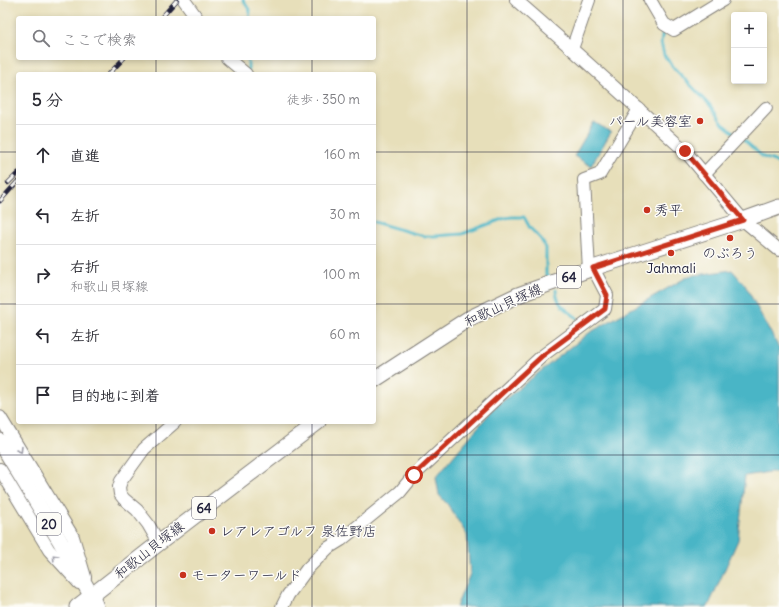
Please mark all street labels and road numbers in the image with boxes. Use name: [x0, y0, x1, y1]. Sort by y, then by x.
road number: 64: [557, 266, 581, 288]
street label: 和歌山貝塚線: [461, 279, 545, 331]
road number: 64: [192, 497, 216, 519]
road number: 20: [37, 513, 61, 535]
street label: 和歌山貝塚線: [110, 517, 188, 583]

